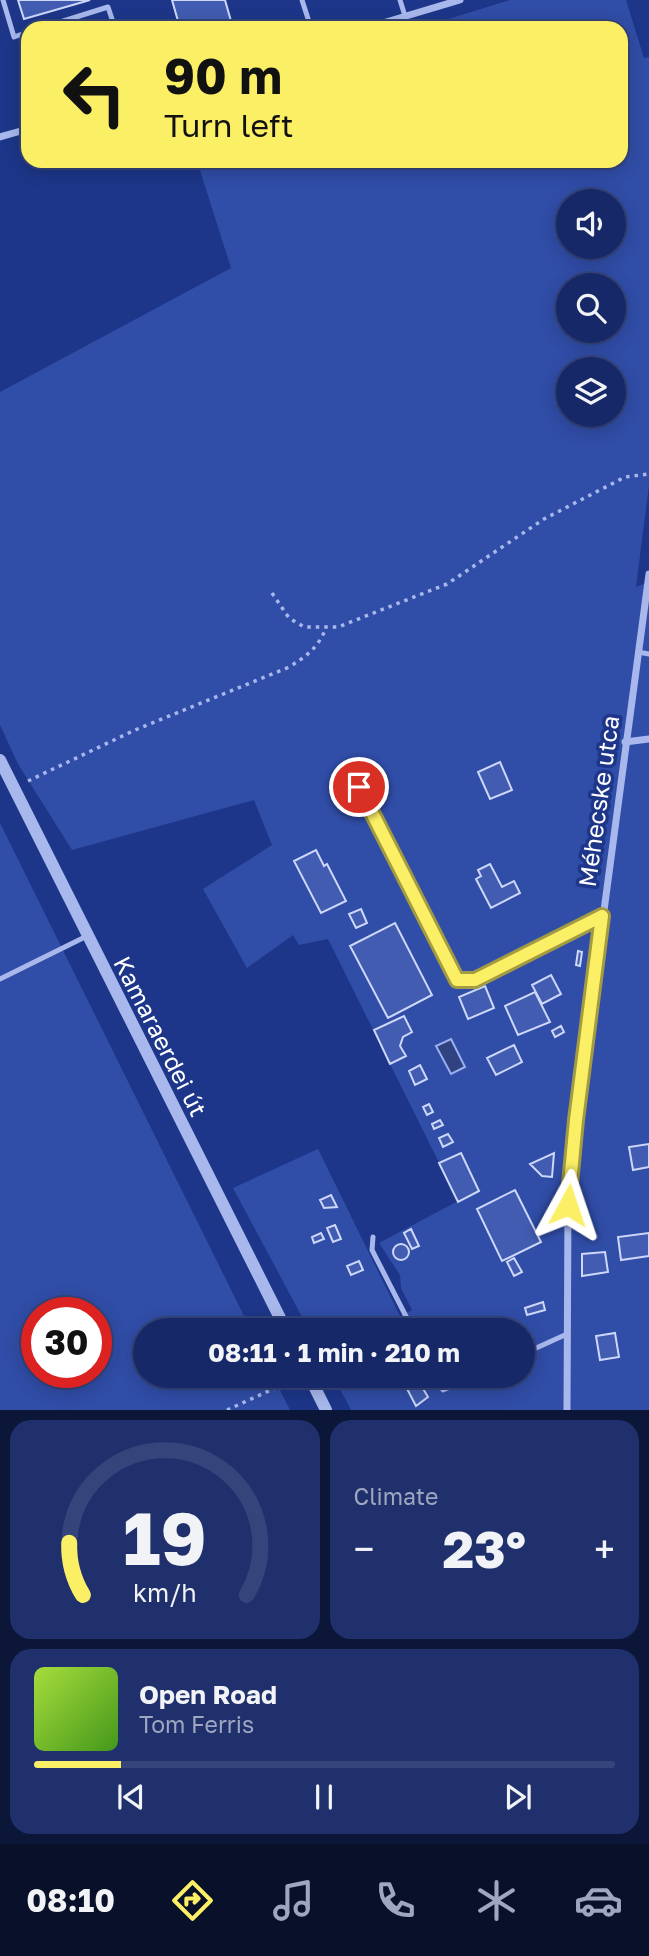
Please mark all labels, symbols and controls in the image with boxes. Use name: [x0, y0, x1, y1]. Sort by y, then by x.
text: 90 m: [164, 46, 282, 105]
icon: left: [49, 49, 140, 140]
text: Turn left: [164, 106, 293, 144]
map controls: [556, 189, 626, 427]
button: sound: [556, 189, 626, 259]
button: search: [556, 273, 626, 343]
button: layers: [556, 357, 626, 427]
street label: Méhecske utca: [572, 713, 624, 889]
pin: [329, 757, 389, 817]
icon: arrive: [340, 768, 378, 806]
street label: Kamaraerdei út: [108, 951, 214, 1121]
position arrow: [531, 1168, 605, 1242]
speed limit sign: 30: [21, 1297, 112, 1388]
text: 08:11 · 1 min · 210 m: [208, 1337, 460, 1368]
text: Climate: [354, 1482, 438, 1510]
text: 19: [123, 1495, 207, 1582]
text: 23°: [442, 1517, 526, 1579]
text: −: [354, 1526, 374, 1571]
text: +: [594, 1526, 615, 1571]
text: km/h: [133, 1577, 197, 1608]
text: Open Road: [139, 1679, 277, 1710]
text: Tom Ferris: [139, 1710, 254, 1738]
icon: previous: [112, 1778, 150, 1816]
icon: pause: [305, 1778, 343, 1816]
icon: next: [499, 1778, 537, 1816]
icon: directions: [168, 1876, 217, 1925]
icon: music: [269, 1876, 318, 1925]
icon: phone: [371, 1876, 420, 1925]
icon: climate: [472, 1876, 521, 1925]
icon: car: [574, 1876, 623, 1925]
text: 08:10: [26, 1881, 115, 1919]

